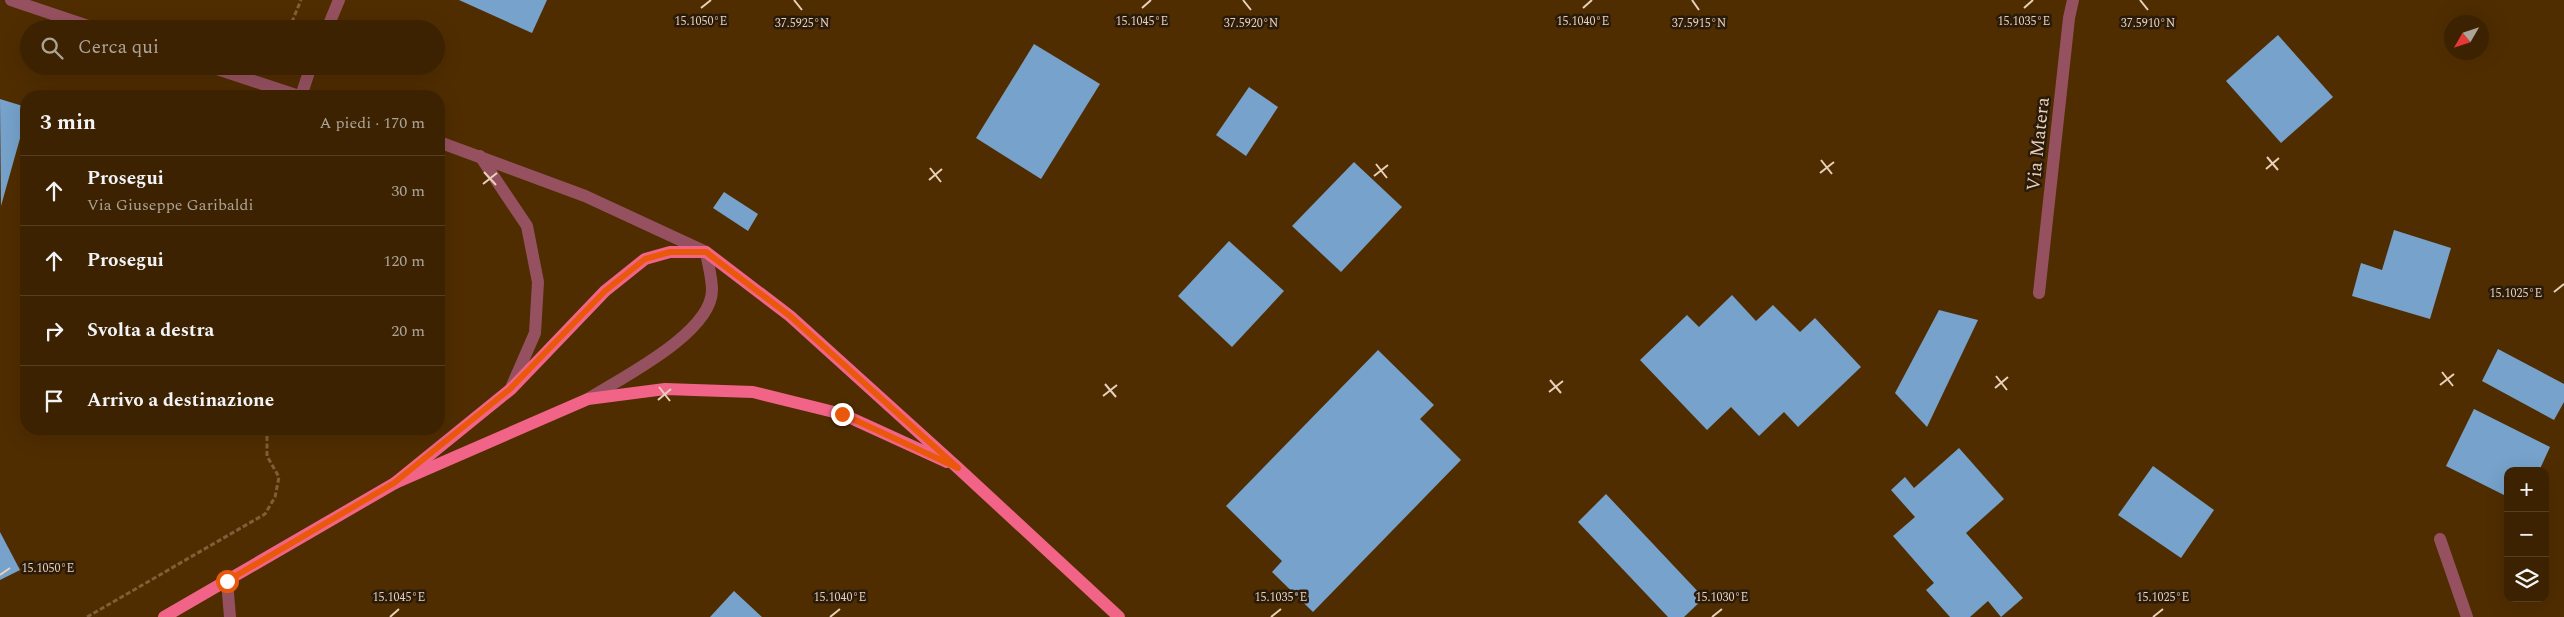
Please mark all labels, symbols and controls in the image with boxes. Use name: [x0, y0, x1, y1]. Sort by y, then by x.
text: 15.1050°E: [675, 12, 727, 31]
text: 15.1045°E: [1116, 12, 1168, 31]
text: 15.1040°E: [1557, 12, 1609, 31]
text: 15.1035°E: [1998, 12, 2050, 31]
text: 37.5925°N: [775, 14, 829, 33]
text: 37.5920°N: [1224, 14, 1278, 33]
text: 37.5915°N: [1672, 14, 1726, 33]
text: 37.5910°N: [2121, 14, 2175, 33]
north arrow: [2444, 15, 2489, 60]
search box: [20, 20, 445, 75]
text: Cerca qui: [78, 33, 159, 62]
icon: search: [38, 34, 66, 62]
street label: Via Matera: [2019, 95, 2058, 193]
text: 3 min: [40, 107, 96, 139]
text: A piedi · 170 m: [319, 111, 425, 135]
text: Prosegui: [87, 164, 164, 193]
icon: ahead: [40, 177, 68, 205]
text: 30 m: [391, 179, 425, 203]
text: Via Giuseppe Garibaldi: [87, 193, 253, 217]
text: Prosegui: [87, 246, 164, 275]
icon: ahead: [40, 247, 68, 275]
text: 120 m: [383, 249, 425, 273]
text: 15.1025°E: [2490, 284, 2542, 303]
text: Svolta a destra: [87, 316, 214, 345]
icon: right: [40, 317, 68, 345]
text: 20 m: [391, 319, 425, 343]
text: Arrivo a destinazione: [87, 386, 274, 415]
icon: arrive: [40, 387, 68, 415]
route end: [831, 403, 854, 426]
map controls: [2504, 467, 2549, 602]
button: +: [2504, 467, 2549, 512]
button: −: [2504, 512, 2549, 557]
button: layers: [2504, 557, 2549, 602]
text: 15.1050°E: [22, 559, 74, 578]
route start: [216, 570, 239, 593]
text: 15.1045°E: [373, 588, 425, 607]
text: 15.1040°E: [814, 588, 866, 607]
text: 15.1035°E: [1255, 588, 1307, 607]
text: 15.1030°E: [1696, 588, 1748, 607]
text: 15.1025°E: [2137, 588, 2189, 607]

